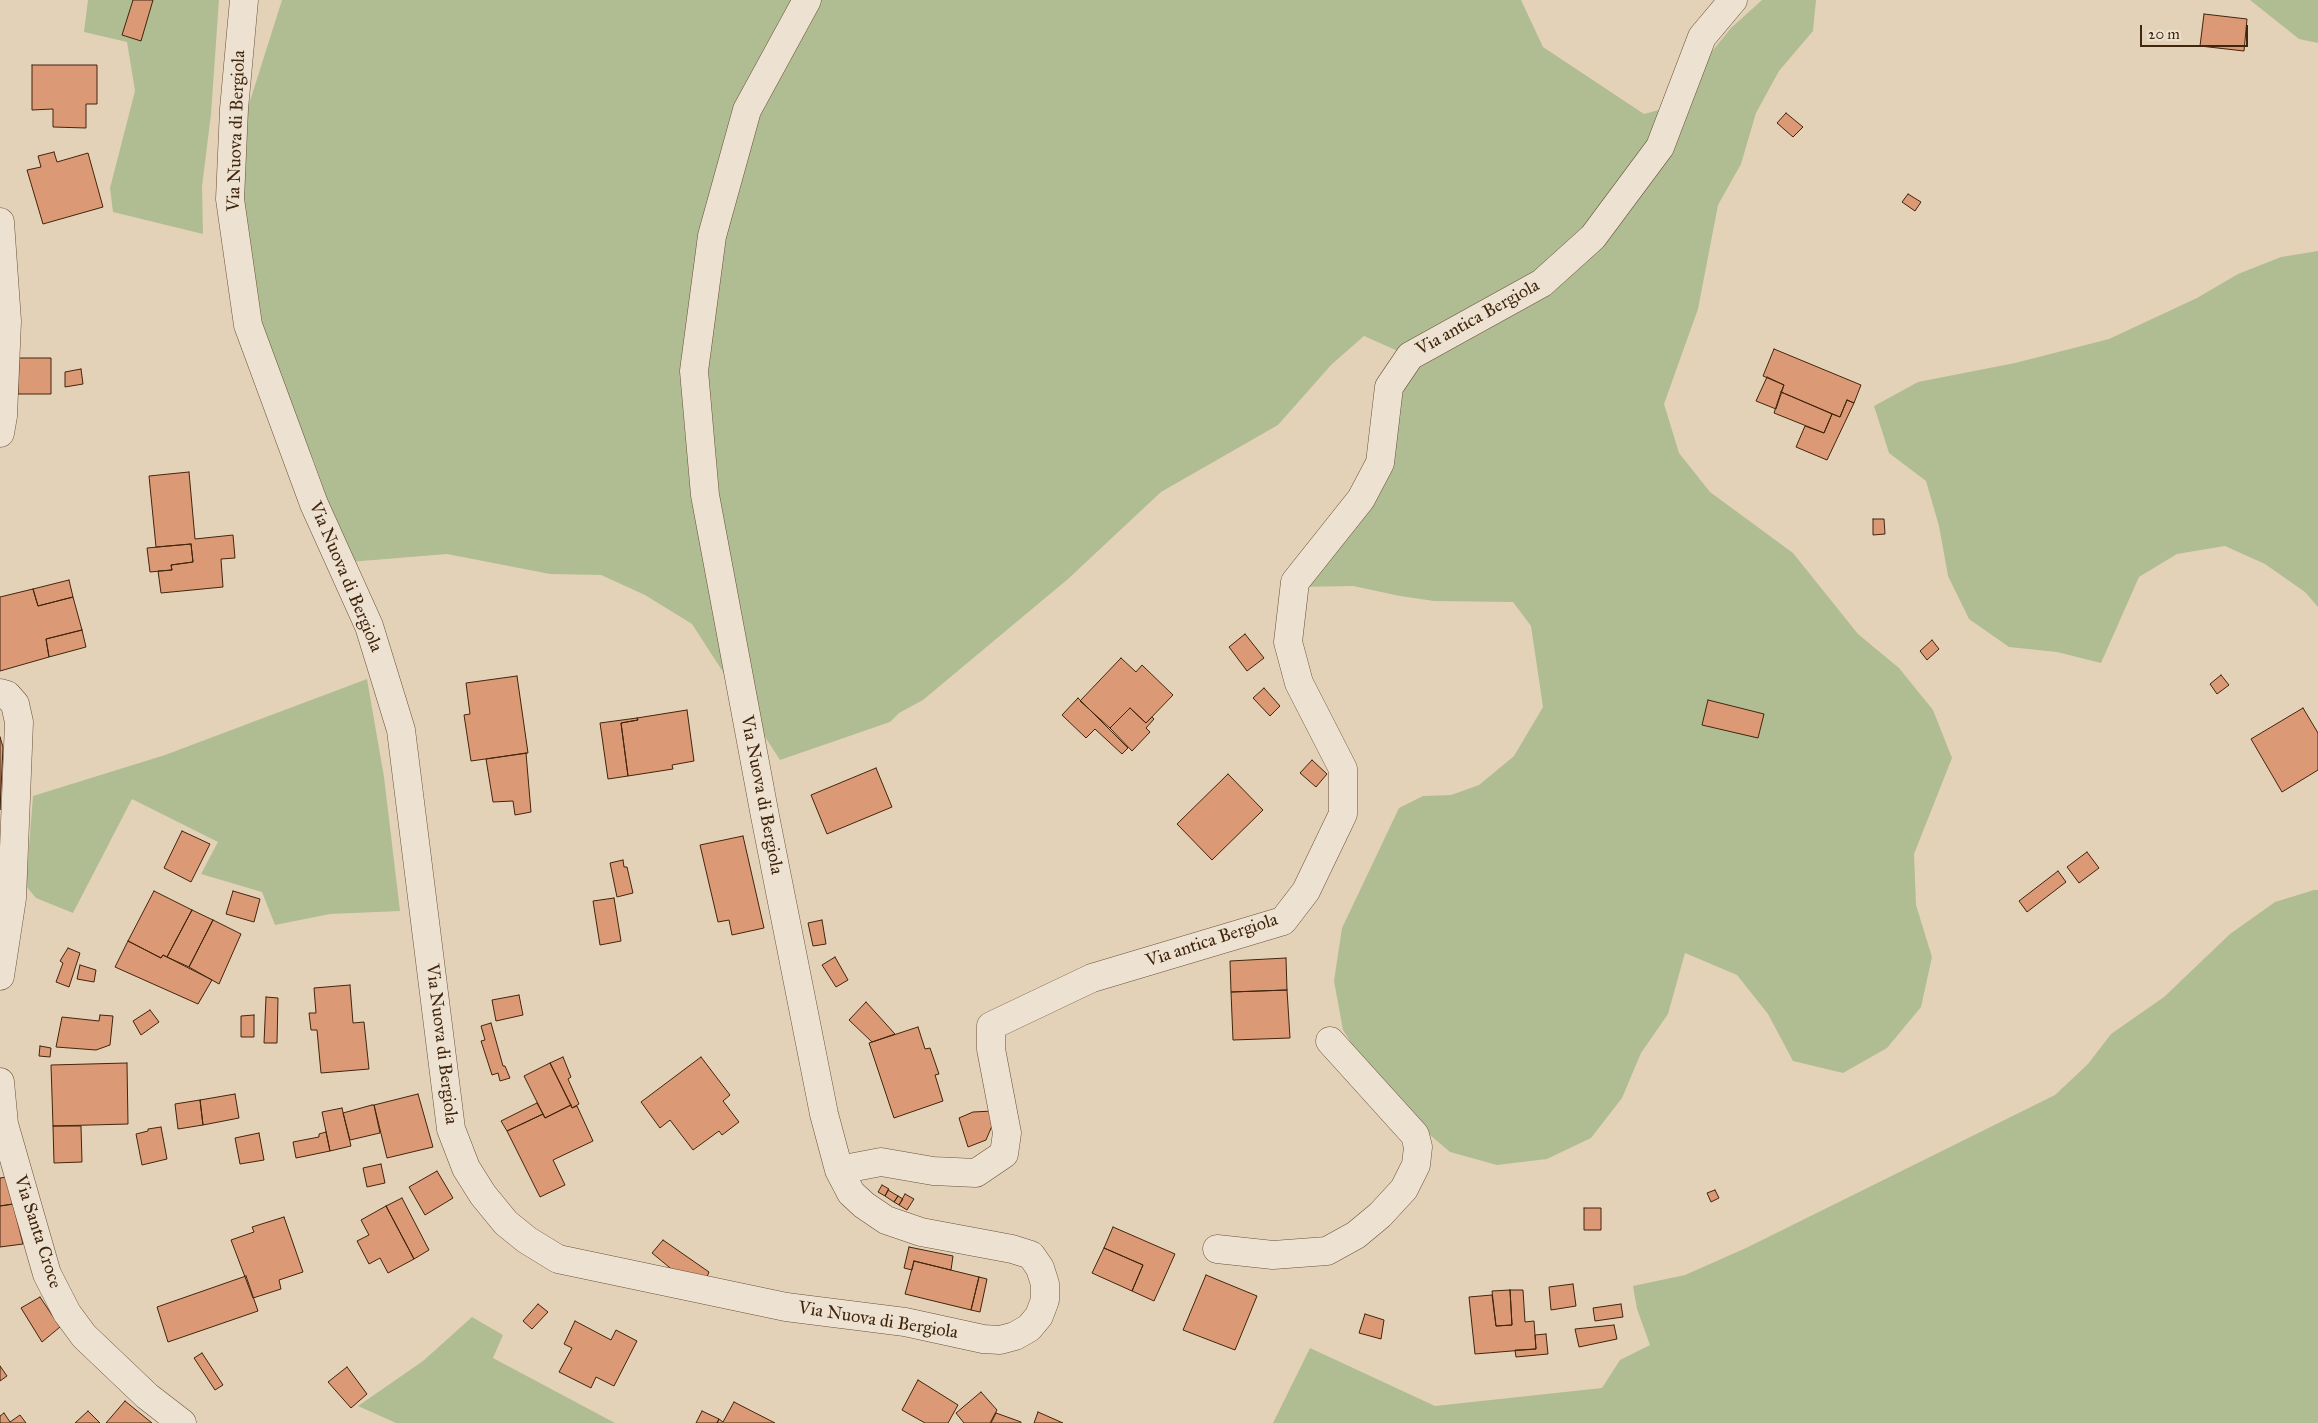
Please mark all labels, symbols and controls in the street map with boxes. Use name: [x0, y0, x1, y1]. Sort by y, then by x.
scale bar: [2143, 15, 2250, 47]
text: 20 m: [2148, 25, 2180, 43]
street label: Via Nuova di Bergiola: [223, 50, 251, 212]
street label: Via antica Bergiola: [1413, 275, 1543, 361]
street label: Via Nuova di Bergiola: [304, 498, 386, 656]
street label: Via Nuova di Bergiola: [735, 714, 787, 876]
street label: Via antica Bergiola: [1143, 909, 1281, 973]
street label: Via Nuova di Bergiola: [420, 963, 462, 1125]
street label: Via Santa Croce: [9, 1173, 65, 1291]
street label: Via Nuova di Bergiola: [797, 1298, 959, 1344]

